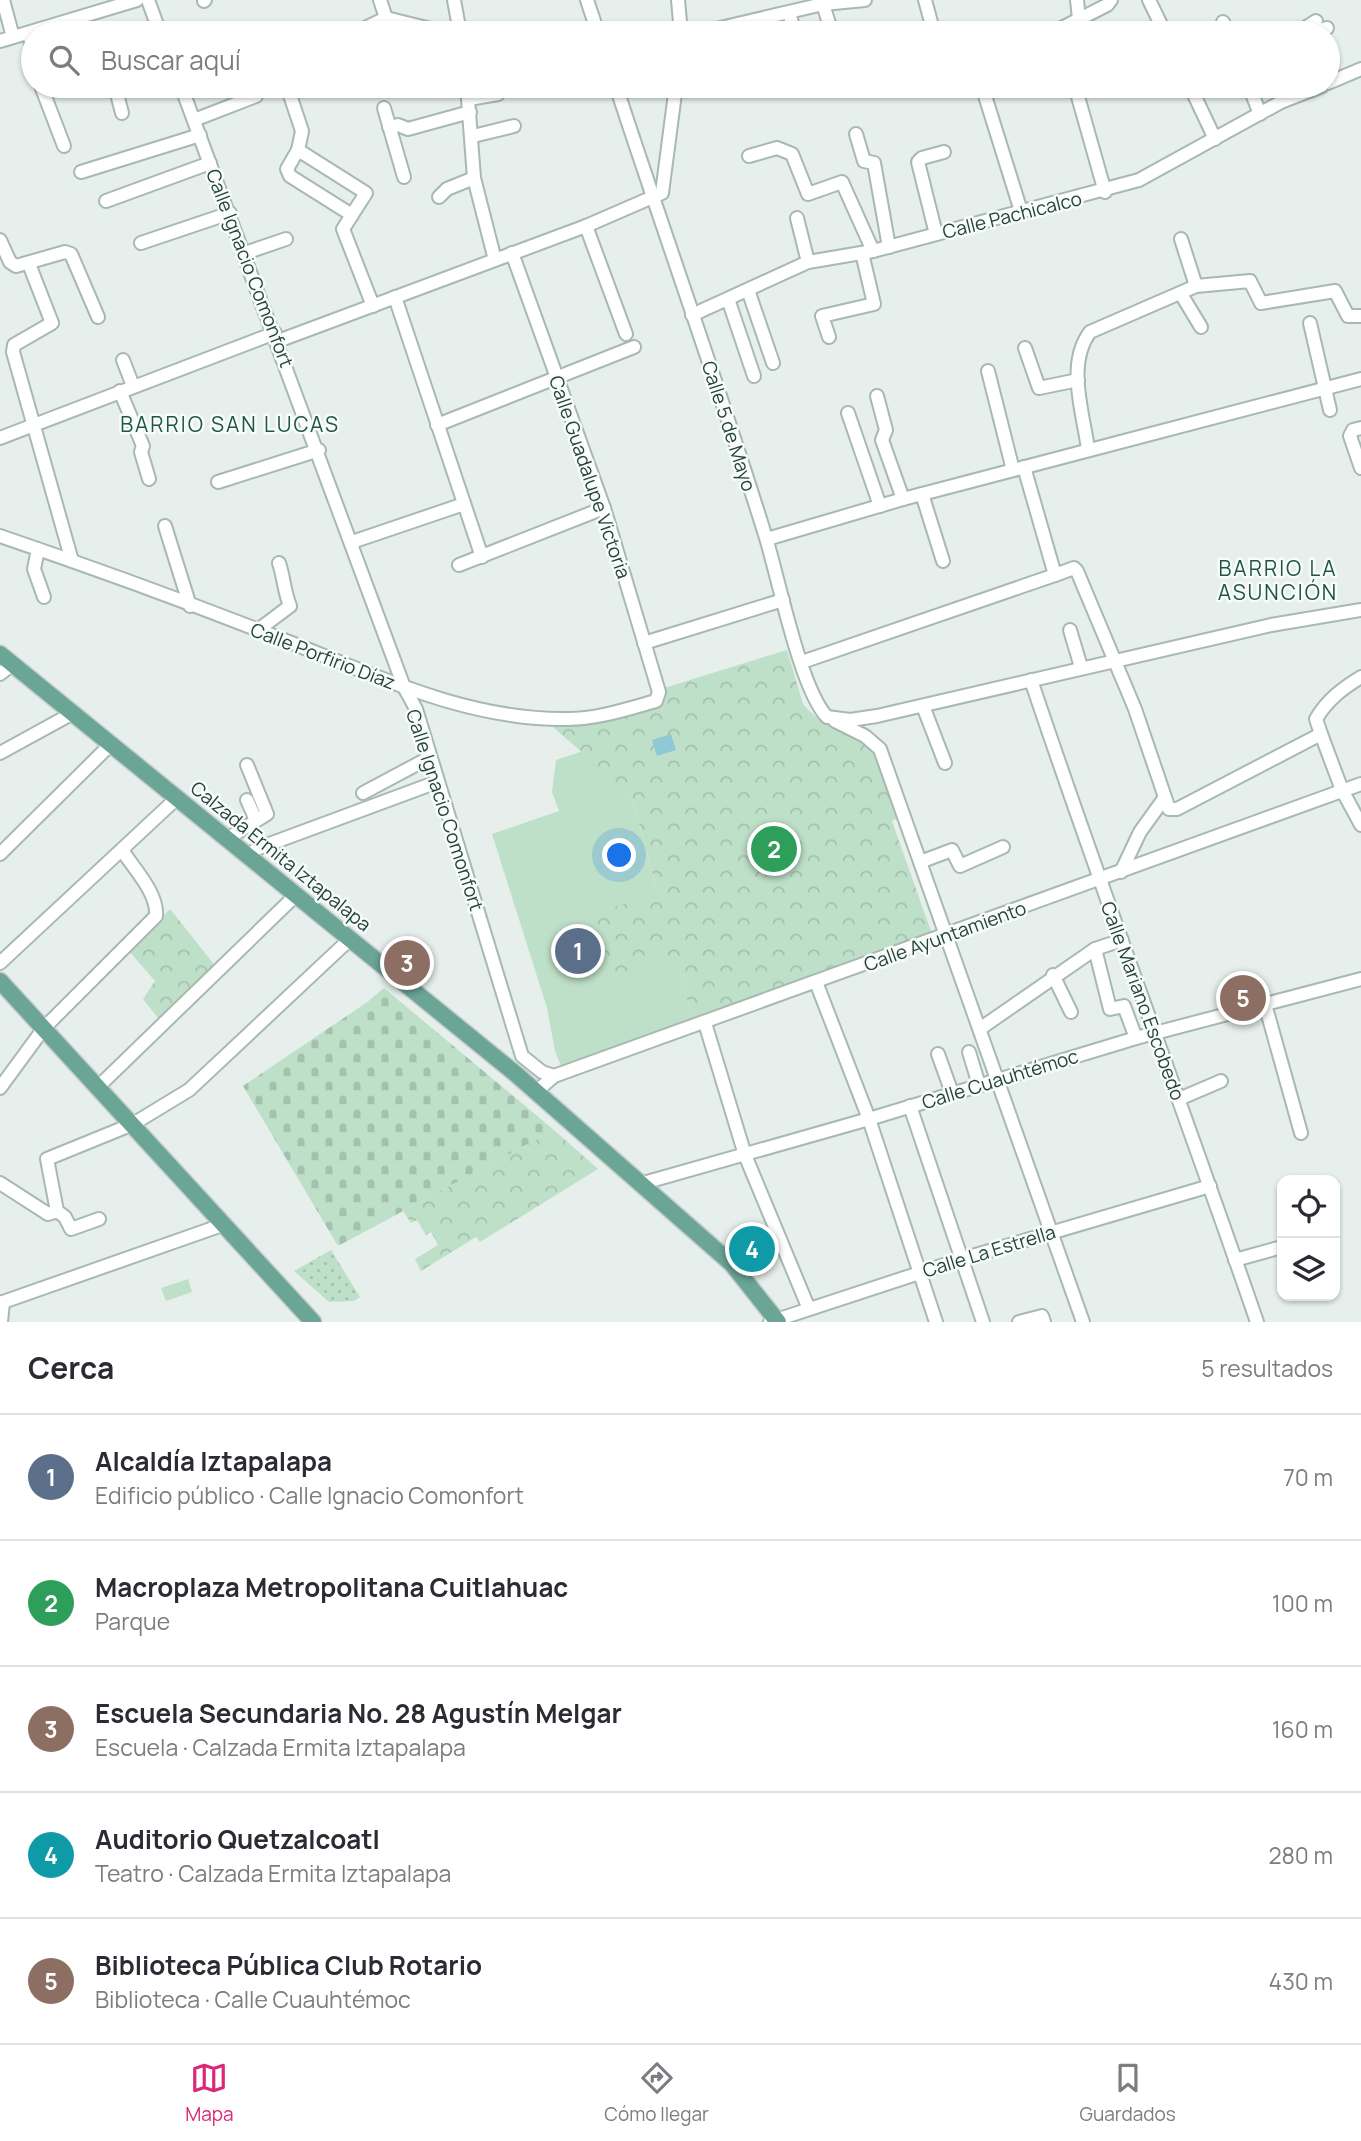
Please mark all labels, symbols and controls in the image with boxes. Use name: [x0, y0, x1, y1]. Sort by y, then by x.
search box: [21, 21, 1340, 98]
icon: search: [45, 41, 83, 79]
text: Buscar aquí: [101, 42, 241, 78]
street label: Calle Ignacio Comonfort: [200, 165, 300, 371]
street label: Calle Pachicalco: [940, 185, 1084, 245]
street label: Calle 5 de Mayo: [696, 357, 762, 495]
street label: Calle Guadalupe Victoria: [543, 372, 637, 582]
district label: BARRIO SAN LUCAS: [120, 410, 340, 438]
district label: BARRIO LA ASUNCIÓN: [1218, 554, 1338, 606]
street label: Calle Porfirio Díaz: [247, 616, 399, 696]
street label: Calle Ignacio Comonfort: [400, 706, 490, 914]
street label: Calzada Ermita Iztapalapa: [185, 775, 377, 937]
pin: 2: [751, 823, 797, 875]
your location: [602, 838, 636, 872]
street label: Calle Ayuntamiento: [860, 895, 1030, 977]
street label: Calle Mariano Escobedo: [1095, 898, 1191, 1104]
pin: 1: [555, 925, 601, 977]
pin: 3: [384, 937, 430, 989]
pin: 5: [1220, 972, 1266, 1024]
street label: Calle Cuauhtémoc: [919, 1043, 1081, 1115]
map controls: [1277, 1175, 1340, 1301]
button: locate: [1277, 1175, 1340, 1238]
street label: Calle La Estrella: [919, 1218, 1059, 1284]
pin: 4: [729, 1223, 775, 1275]
button: layers: [1277, 1238, 1340, 1301]
text: Cerca: [28, 1347, 114, 1388]
text: 5 resultados: [1201, 1352, 1333, 1384]
text: Alcaldía Iztapalapa: [95, 1443, 332, 1479]
text: 1: [46, 1461, 56, 1493]
text: 70 m: [1283, 1461, 1333, 1493]
text: Edificio público · Calle Ignacio Comonfort: [95, 1479, 524, 1511]
text: Macroplaza Metropolitana Cuitlahuac: [95, 1569, 568, 1605]
text: 2: [44, 1587, 58, 1619]
text: 100 m: [1272, 1587, 1333, 1619]
text: Parque: [95, 1605, 170, 1637]
text: Escuela Secundaria No. 28 Agustín Melgar: [95, 1695, 622, 1731]
text: 3: [44, 1713, 58, 1745]
text: 160 m: [1272, 1713, 1333, 1745]
text: Escuela · Calzada Ermita Iztapalapa: [95, 1731, 466, 1763]
text: Auditorio Quetzalcoatl: [95, 1821, 380, 1857]
text: 4: [44, 1839, 58, 1871]
text: 280 m: [1268, 1839, 1333, 1871]
text: Teatro · Calzada Ermita Iztapalapa: [95, 1857, 451, 1889]
text: Biblioteca Pública Club Rotario: [95, 1947, 482, 1983]
text: 5: [44, 1965, 58, 1997]
text: 430 m: [1269, 1965, 1333, 1997]
text: Biblioteca · Calle Cuauhtémoc: [95, 1983, 411, 2015]
tab: Mapa: [185, 2059, 234, 2127]
tab: Cómo llegar: [604, 2059, 709, 2127]
tab: Guardados: [1080, 2059, 1176, 2127]

